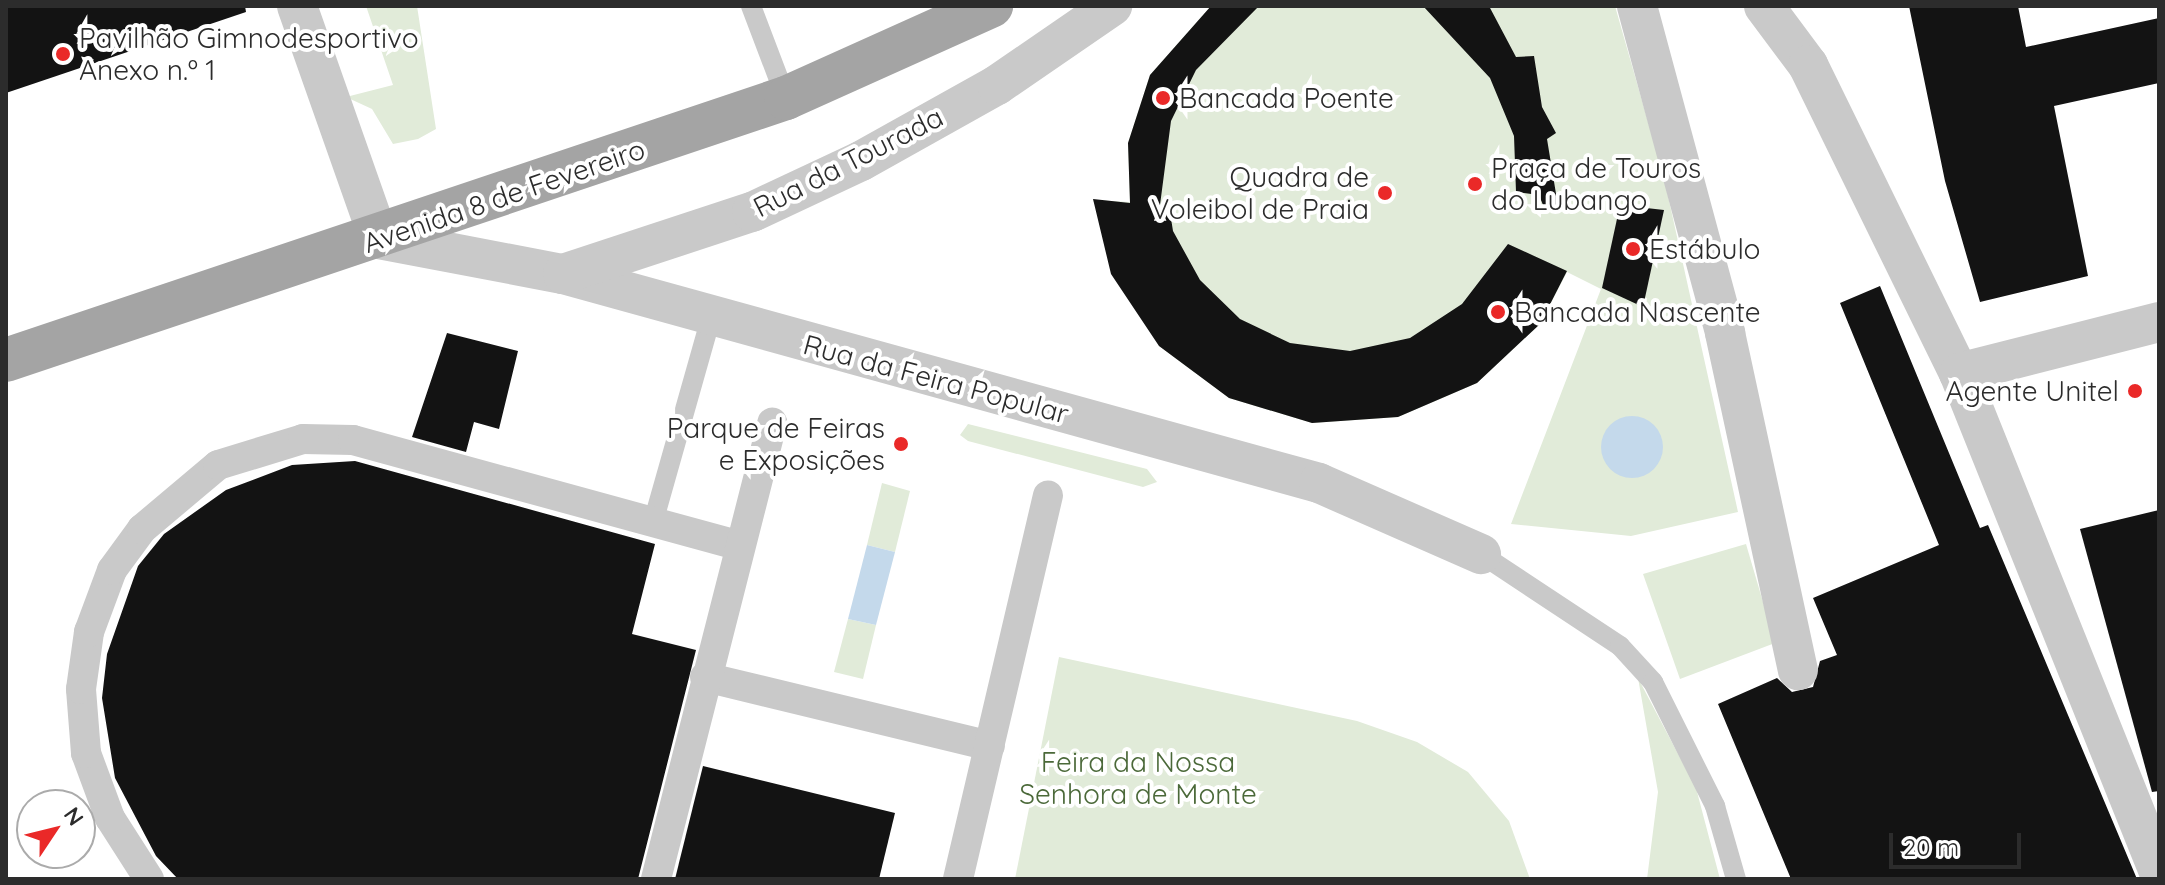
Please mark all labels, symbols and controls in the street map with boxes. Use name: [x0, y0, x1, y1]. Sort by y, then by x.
place label: Pavilhão Gimnodesportivo Anexo n.º 1: [79, 21, 419, 87]
marker: Pavilhão Gimnodesportivo Anexo n.º 1: [54, 45, 72, 63]
place label: Bancada Poente: [1179, 81, 1394, 115]
marker: Bancada Poente: [1154, 89, 1172, 107]
street label: Rua da Tourada: [748, 100, 948, 224]
street label: Avenida 8 de Fevereiro: [359, 132, 649, 260]
place label: Praça de Touros do Lubango: [1491, 151, 1701, 217]
place label: Quadra de Voleibol de Praia: [1151, 160, 1369, 226]
marker: Praça de Touros do Lubango: [1466, 175, 1484, 193]
marker: Quadra de Voleibol de Praia: [1376, 184, 1394, 202]
place label: Estábulo: [1649, 232, 1760, 266]
marker: Estábulo: [1624, 240, 1642, 258]
place label: Bancada Nascente: [1514, 295, 1761, 329]
marker: Bancada Nascente: [1489, 303, 1507, 321]
street label: Rua da Feira Popular: [800, 327, 1072, 431]
place label: Agente Unitel: [1945, 374, 2119, 408]
marker: Agente Unitel: [2126, 382, 2144, 400]
place label: Parque de Feiras e Exposições: [667, 411, 885, 477]
marker: Parque de Feiras e Exposições: [892, 435, 910, 453]
park label: Feira da Nossa Senhora de Monte: [1019, 745, 1257, 811]
north arrow: [16, 789, 96, 869]
text: N: [58, 802, 90, 831]
scale bar: [1893, 817, 2025, 867]
text: 20 m: [1903, 832, 1959, 862]

